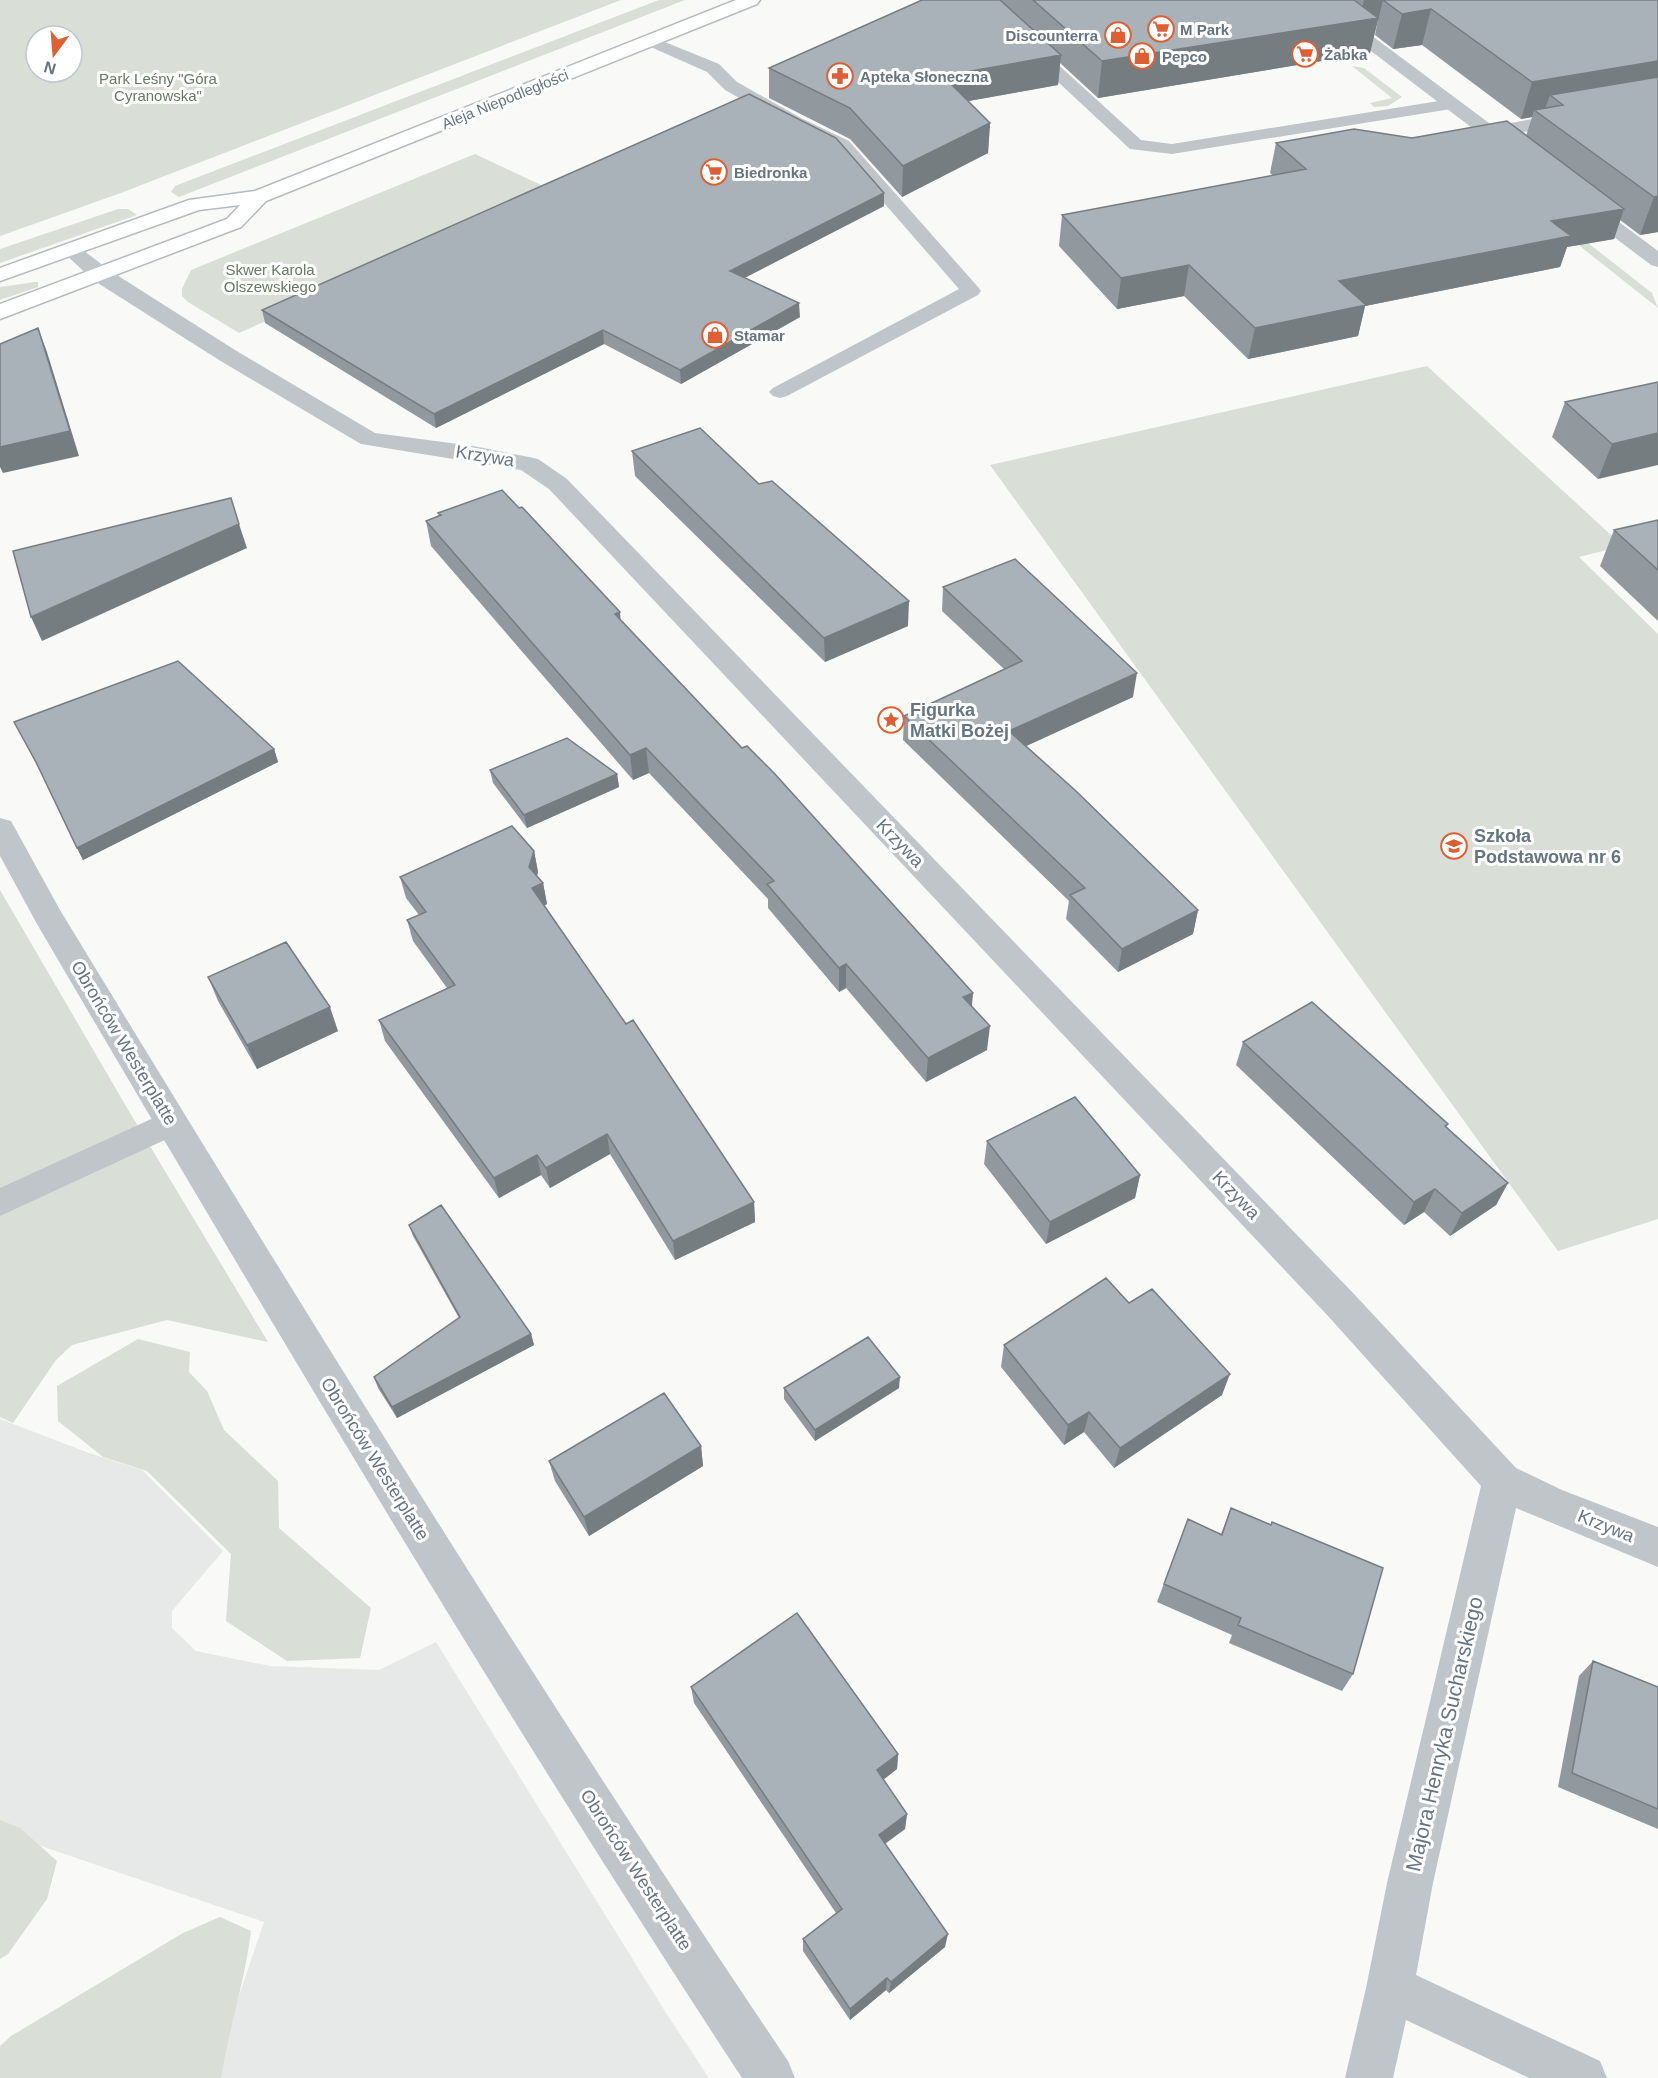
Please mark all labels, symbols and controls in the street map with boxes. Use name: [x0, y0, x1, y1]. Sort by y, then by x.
supermarket icon: M Park: [1146, 14, 1176, 44]
shop icon: Discounterra: [1103, 20, 1133, 50]
place label: M Park: [1180, 21, 1230, 38]
north arrow: [24, 24, 84, 84]
place label: Discounterra: [1005, 27, 1099, 44]
supermarket icon: Żabka: [1290, 39, 1320, 69]
shop icon: Pepco: [1127, 41, 1157, 71]
place label: Żabka: [1324, 46, 1368, 63]
place label: Pepco: [1162, 48, 1207, 65]
text: N: [42, 58, 58, 78]
pharmacy icon: Apteka Słoneczna: [825, 61, 855, 91]
street label: Aleja Niepodległości: [439, 66, 571, 132]
place label: Apteka Słoneczna: [860, 68, 989, 85]
park label: Park Leśny "Góra Cyranowska": [99, 70, 218, 104]
supermarket icon: Biedronka: [699, 157, 729, 187]
place label: Biedronka: [734, 164, 808, 181]
park label: Skwer Karola Olszewskiego: [224, 261, 316, 295]
shop icon: Stamar: [700, 320, 730, 350]
place label: Stamar: [734, 327, 785, 344]
street label: Krzywa: [454, 442, 517, 471]
place label: Figurka Matki Bożej: [910, 700, 1009, 741]
place icon: Figurka Matki Bożej: [876, 705, 906, 735]
street label: Krzywa: [872, 815, 928, 872]
place label: Szkoła Podstawowa nr 6: [1474, 826, 1621, 867]
school or university icon: Szkoła Podstawowa nr 6: [1439, 831, 1469, 861]
street label: Obrońców Westerplatte: [67, 957, 181, 1129]
street label: Krzywa: [1208, 1167, 1264, 1224]
street label: Obrońców Westerplatte: [317, 1374, 433, 1544]
street label: Krzywa: [1575, 1506, 1638, 1547]
street label: Majora Henryka Sucharskiego: [1401, 1594, 1487, 1874]
street label: Obrońców Westerplatte: [576, 1786, 696, 1954]

